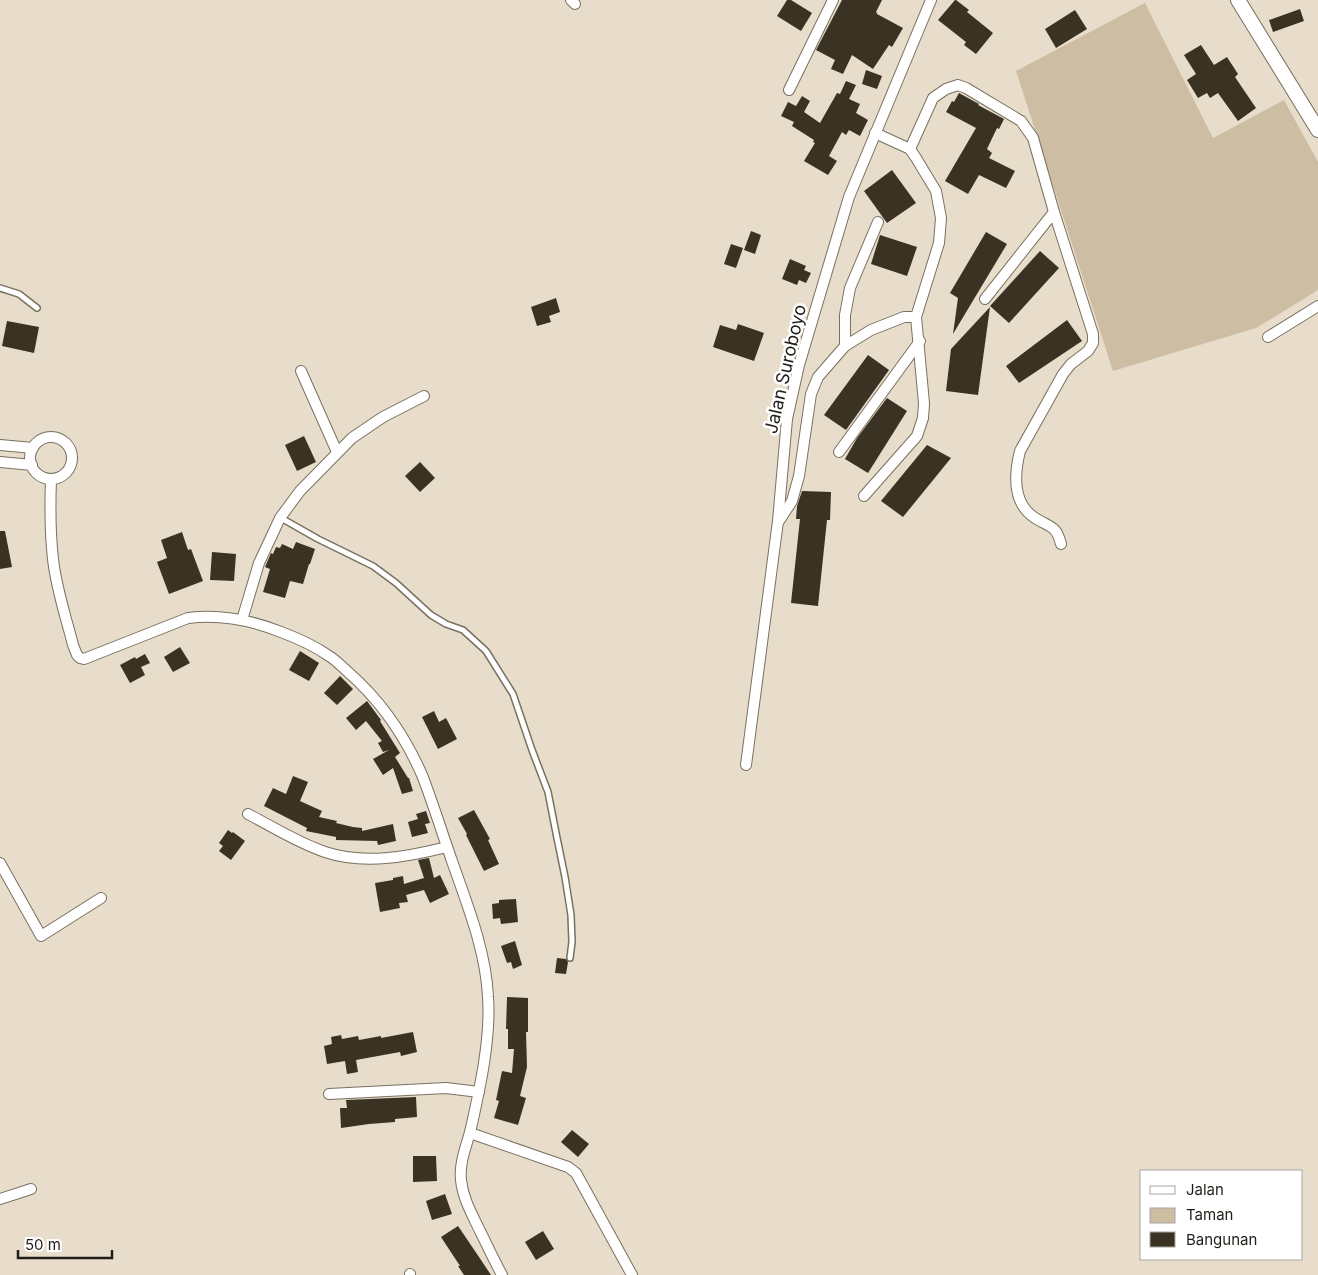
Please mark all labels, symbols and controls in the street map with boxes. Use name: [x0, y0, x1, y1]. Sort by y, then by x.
street label: Jalan Suroboyo: [760, 302, 810, 436]
legend: [1140, 1170, 1303, 1260]
text: Jalan: [1186, 1180, 1224, 1199]
text: Taman: [1186, 1205, 1233, 1224]
scale bar: [18, 1228, 111, 1260]
text: Bangunan: [1186, 1230, 1257, 1249]
text: 50 m: [25, 1235, 61, 1254]

